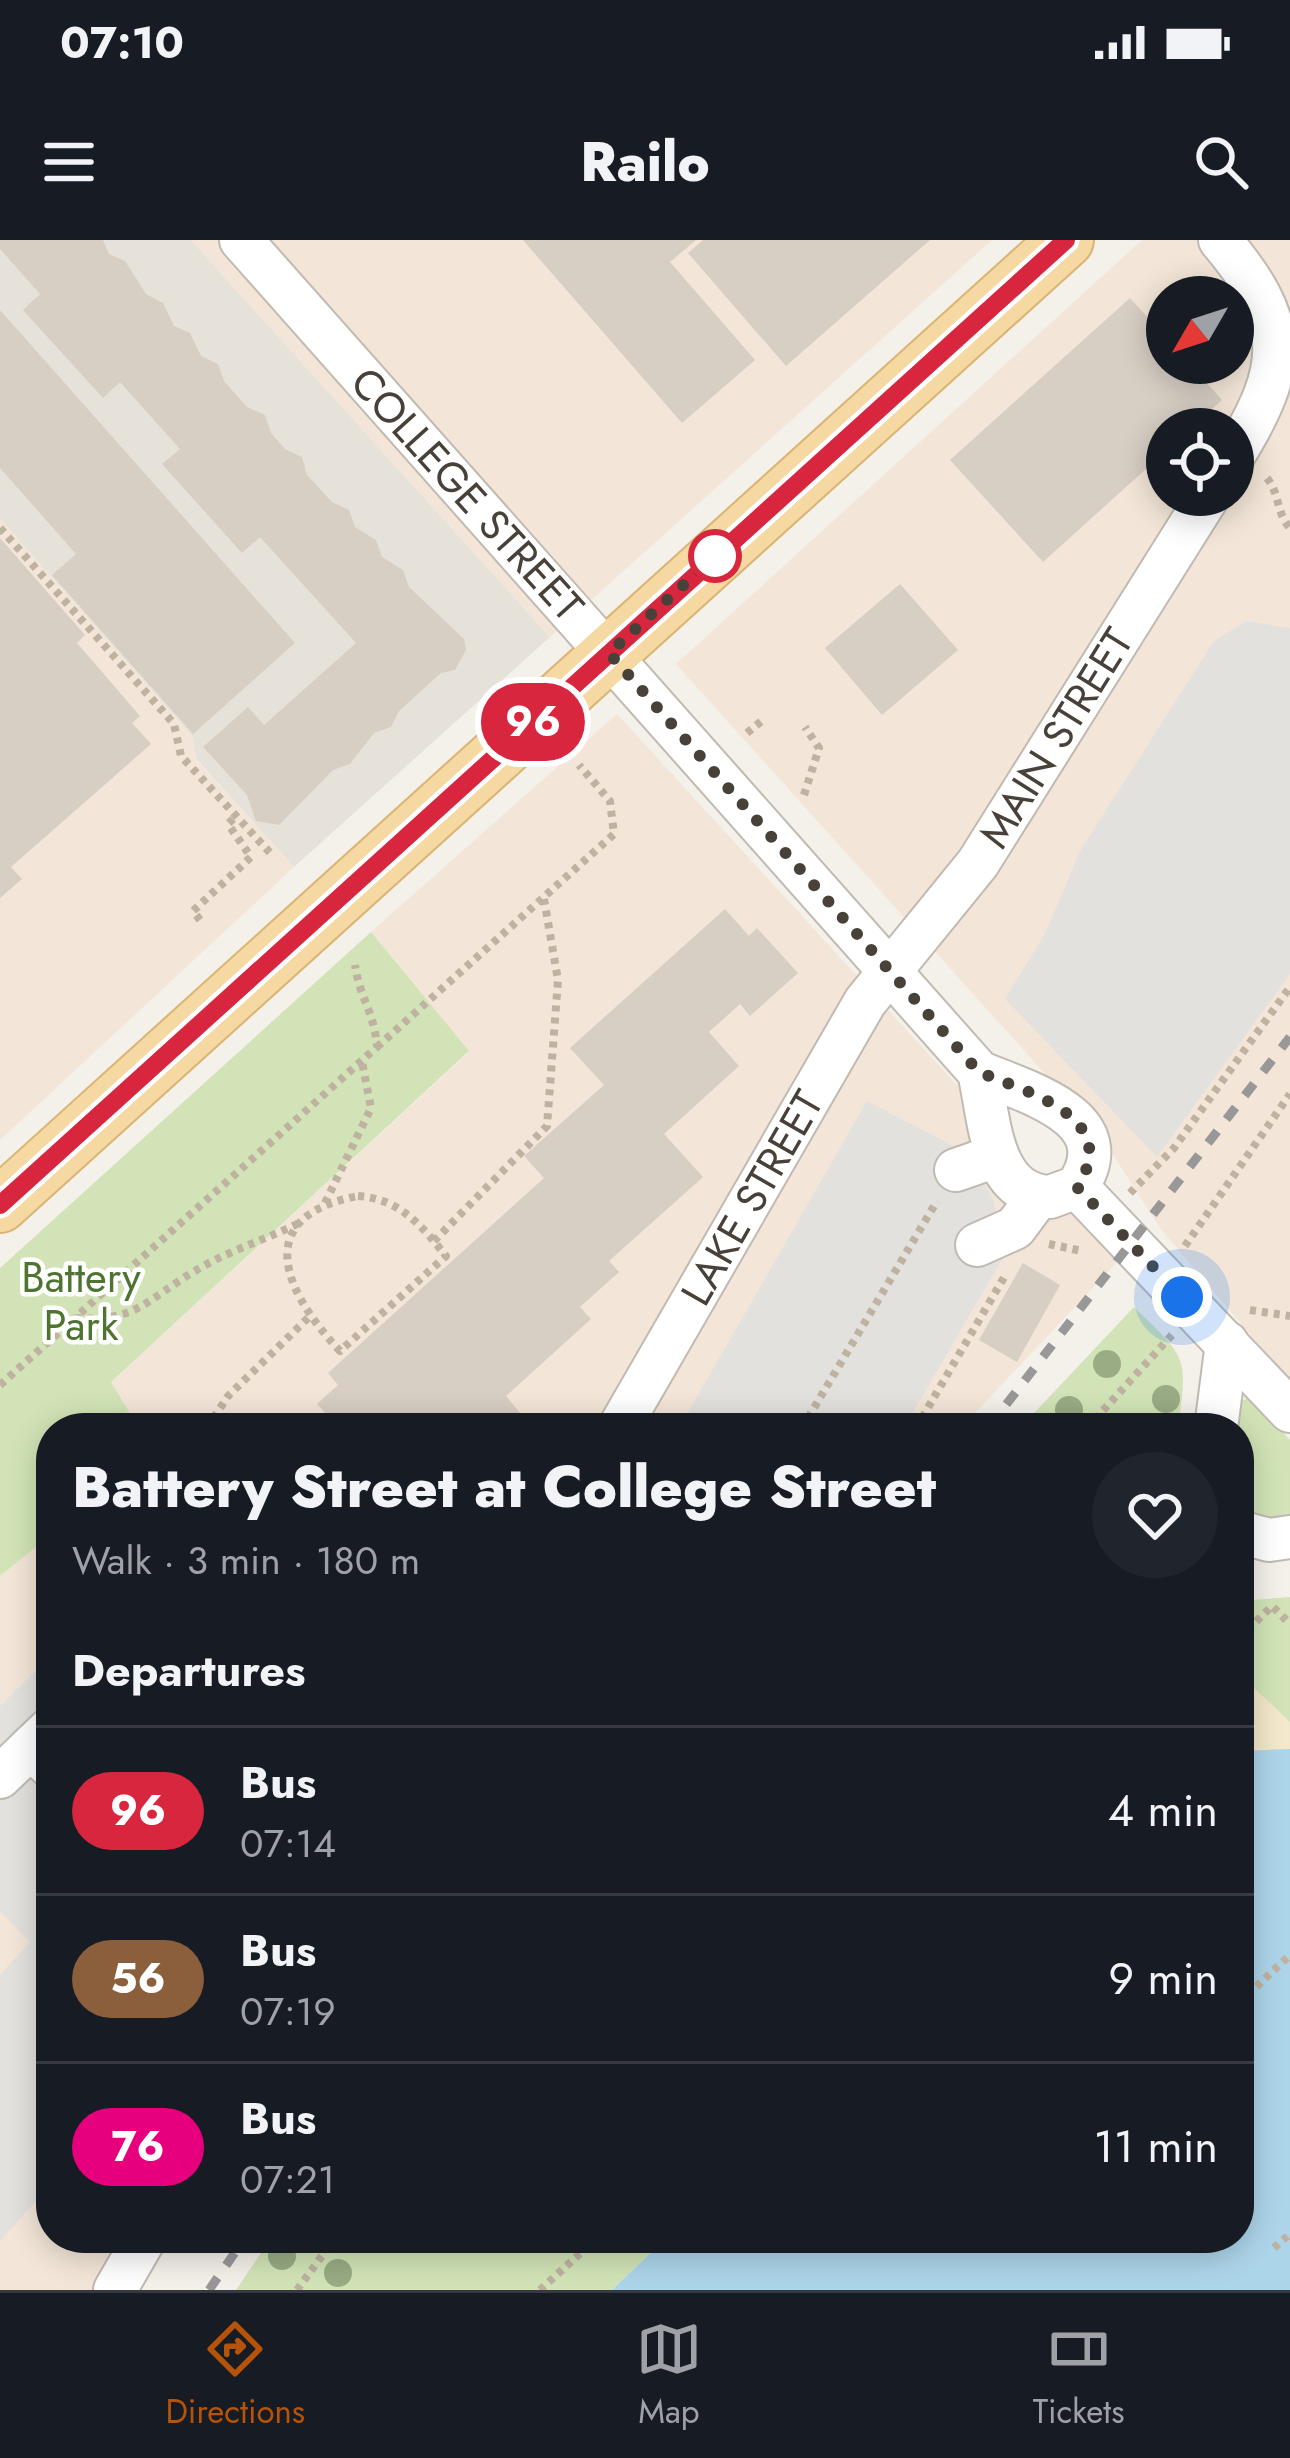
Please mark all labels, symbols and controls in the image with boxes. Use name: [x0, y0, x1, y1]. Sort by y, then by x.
text: 07:10: [60, 10, 184, 75]
text: Railo: [580, 123, 710, 201]
icon: menu: [36, 129, 102, 195]
icon: search: [1188, 129, 1254, 195]
north arrow: [1146, 276, 1254, 384]
map controls: [1146, 276, 1254, 516]
street label: COLLEGE STREET: [336, 354, 598, 635]
button: locate: [1146, 408, 1254, 516]
unlabelled marker: [690, 531, 740, 581]
street label: MAIN STREET: [964, 616, 1148, 860]
line badge: 96: [479, 683, 587, 761]
text: 96: [505, 691, 561, 752]
street label: LAKE STREET: [666, 1079, 838, 1317]
park label: Battery Park: [21, 1247, 141, 1356]
your location: [1152, 1267, 1212, 1327]
text: Battery Street at College Street: [72, 1446, 936, 1528]
button: heart: [1092, 1452, 1218, 1578]
text: Walk · 3 min · 180 m: [72, 1532, 420, 1589]
text: Departures: [72, 1638, 306, 1703]
text: Bus: [240, 1750, 316, 1815]
text: 4 min: [1108, 1778, 1218, 1843]
text: 96: [110, 1780, 166, 1841]
text: 07:14: [240, 1815, 336, 1872]
text: Bus: [240, 1918, 316, 1983]
text: 9 min: [1108, 1946, 1218, 2011]
text: 56: [110, 1948, 166, 2009]
text: 07:19: [240, 1983, 336, 2040]
text: Bus: [240, 2086, 316, 2151]
text: 11 min: [1094, 2114, 1218, 2179]
text: 76: [111, 2116, 165, 2177]
text: 07:21: [240, 2151, 335, 2208]
tab: Directions: [165, 2316, 305, 2435]
tab: Map: [636, 2316, 702, 2435]
tab: Tickets: [1033, 2316, 1125, 2435]

